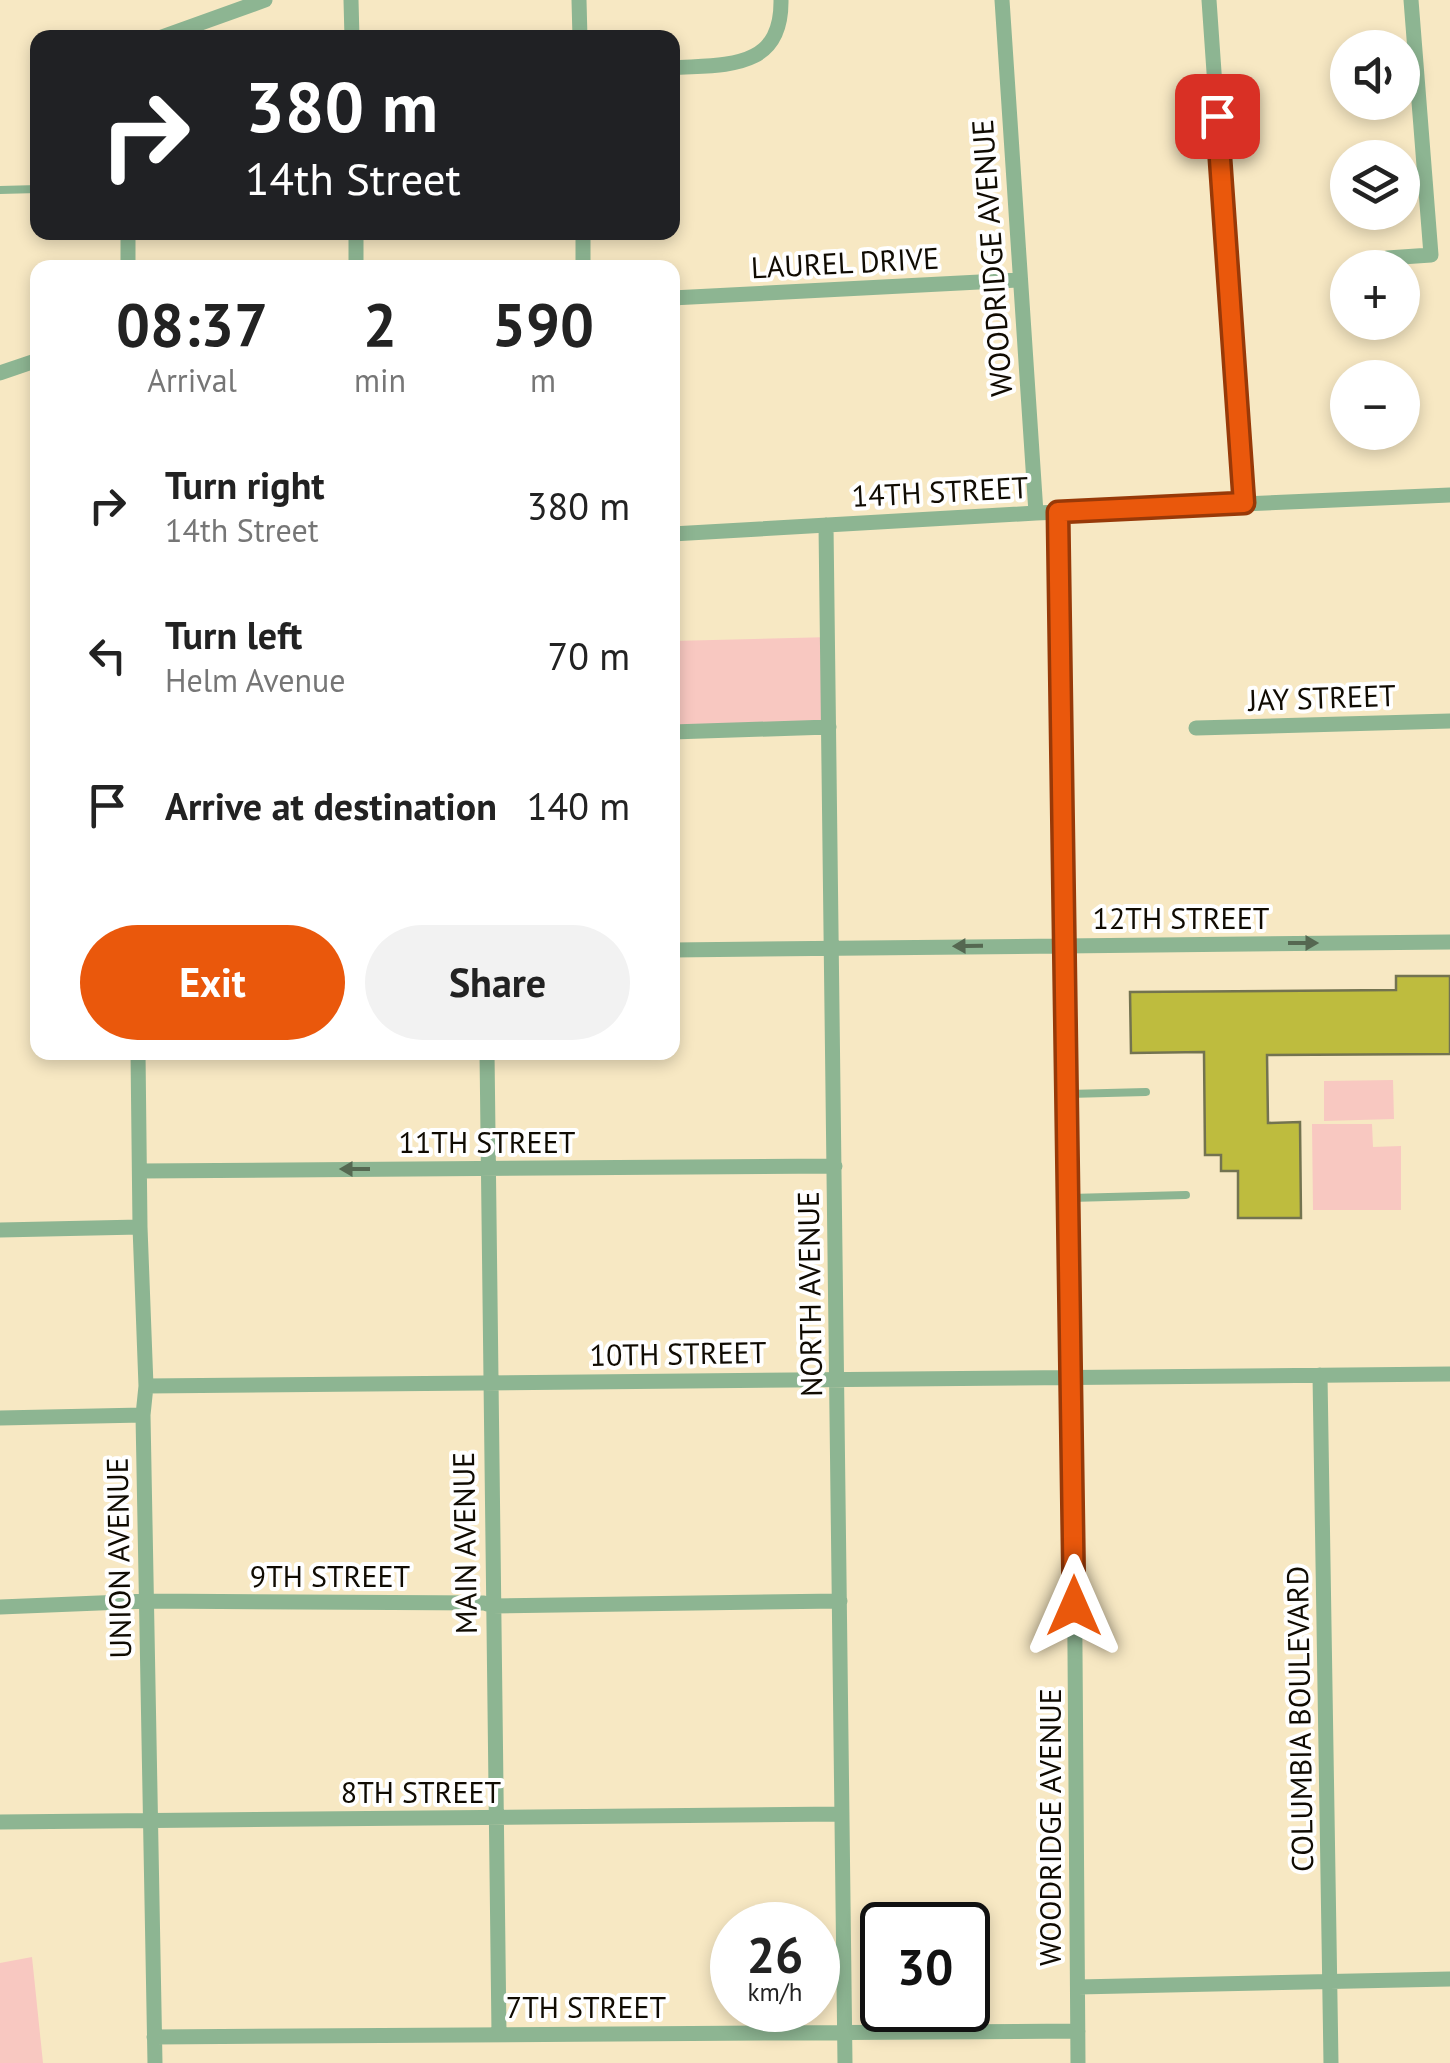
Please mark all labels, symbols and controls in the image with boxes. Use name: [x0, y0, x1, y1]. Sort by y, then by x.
map controls: [1330, 30, 1420, 450]
button: sound: [1330, 30, 1420, 120]
text: 380 m: [245, 61, 438, 151]
icon: right: [80, 70, 210, 200]
pin: [1175, 74, 1260, 159]
icon: arrive: [1190, 89, 1245, 144]
street label: WOODRIDGE AVENUE: [962, 118, 1020, 398]
button: layers: [1330, 140, 1420, 230]
text: 14th Street: [245, 149, 461, 207]
street label: LAUREL DRIVE: [750, 238, 940, 286]
button: +: [1330, 250, 1420, 340]
text: 08:37: [116, 285, 268, 363]
text: 2: [363, 285, 397, 363]
text: 590: [492, 285, 594, 363]
text: Arrival: [147, 359, 237, 401]
text: min: [354, 359, 406, 401]
text: m: [530, 359, 556, 401]
button: −: [1330, 360, 1420, 450]
text: Turn right: [165, 460, 325, 509]
street label: 14TH STREET: [851, 467, 1030, 515]
icon: right: [80, 478, 135, 533]
text: 380 m: [527, 481, 630, 530]
text: 14th Street: [165, 509, 319, 551]
text: Turn left: [165, 610, 302, 659]
icon: left: [80, 628, 135, 683]
text: 70 m: [548, 631, 630, 680]
text: Helm Avenue: [165, 659, 346, 701]
street label: JAY STREET: [1246, 675, 1397, 719]
icon: arrive: [80, 778, 135, 833]
text: Arrive at destination: [165, 781, 497, 830]
text: 140 m: [527, 781, 630, 830]
street label: 12TH STREET: [1093, 898, 1270, 937]
button: Exit: [80, 925, 345, 1040]
button: Share: [365, 925, 630, 1040]
one-way arrow: [1287, 935, 1319, 951]
one-way arrow: [951, 938, 983, 954]
street label: 11TH STREET: [399, 1122, 576, 1161]
one-way arrow: [339, 1161, 371, 1177]
street label: NORTH AVENUE: [788, 1191, 830, 1397]
street label: 10TH STREET: [589, 1332, 767, 1374]
street label: MAIN AVENUE: [443, 1451, 485, 1635]
street label: UNION AVENUE: [97, 1457, 139, 1659]
position arrow: [1022, 1554, 1126, 1658]
street label: 9TH STREET: [250, 1556, 411, 1595]
street label: COLUMBIA BOULEVARD: [1277, 1566, 1321, 1872]
street label: WOODRIDGE AVENUE: [1030, 1688, 1069, 1966]
street label: 8TH STREET: [341, 1772, 502, 1811]
speed limit sign: 30: [860, 1902, 990, 2032]
text: 26: [747, 1922, 803, 1987]
text: km/h: [748, 1976, 802, 2008]
street label: 7TH STREET: [506, 1987, 667, 2026]

